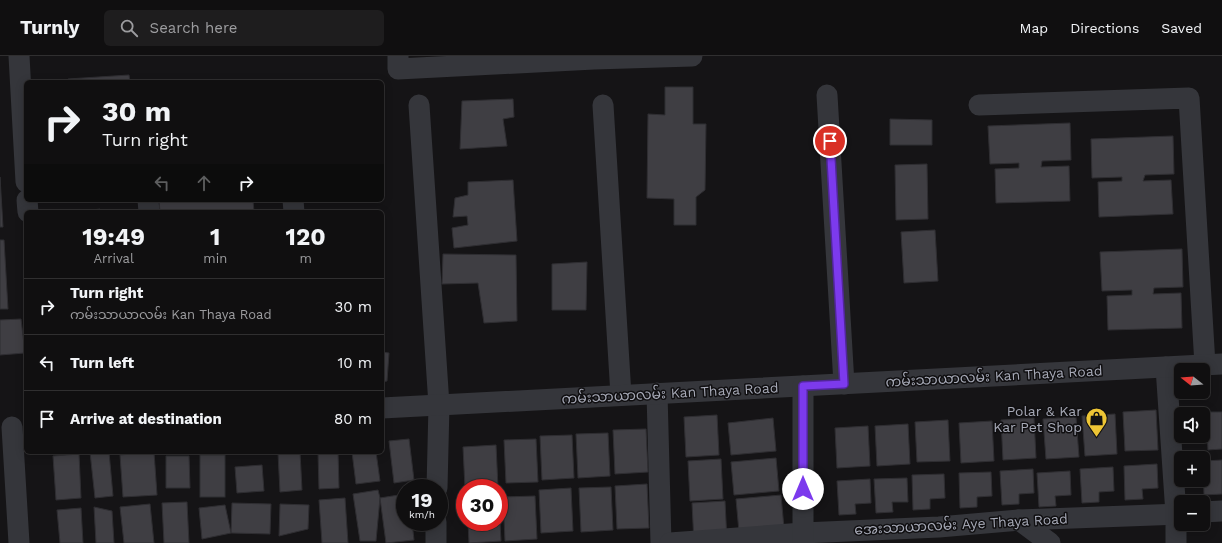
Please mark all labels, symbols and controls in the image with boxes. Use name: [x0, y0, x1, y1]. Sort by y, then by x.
search box: [104, 10, 384, 46]
text: Turnly: [20, 16, 80, 39]
icon: search: [118, 17, 140, 39]
text: Search here: [150, 19, 237, 37]
text: Map: [1020, 20, 1048, 36]
text: Directions: [1070, 20, 1139, 36]
text: Saved: [1161, 20, 1202, 36]
text: 30 m: [102, 95, 171, 128]
icon: right: [36, 96, 88, 148]
pin: [813, 124, 847, 158]
text: Turn right: [102, 129, 188, 150]
icon: arrive: [819, 130, 841, 152]
icon: left: [151, 172, 173, 194]
icon: ahead: [193, 172, 215, 194]
icon: right: [235, 172, 257, 194]
text: 19:49: [82, 223, 145, 251]
text: 1: [210, 223, 220, 251]
text: 120: [286, 223, 326, 251]
text: Arrival: [93, 251, 134, 266]
text: min: [203, 251, 227, 266]
text: m: [299, 251, 312, 266]
text: Turn right: [70, 284, 143, 302]
icon: right: [36, 296, 58, 318]
text: 30 m: [335, 298, 372, 316]
text: ကမ်းသာယာလမ်း Kan Thaya Road: [70, 307, 272, 322]
icon: left: [36, 352, 58, 374]
text: Turn left: [70, 354, 134, 372]
text: 10 m: [337, 354, 372, 372]
street label: ကမ်းသာယာလမ်း Kan Thaya Road: [885, 360, 1103, 390]
north arrow: [1174, 363, 1210, 399]
map controls: [1174, 363, 1210, 531]
street label: ကမ်းသာယာလမ်း Kan Thaya Road: [561, 377, 779, 407]
place label: Polar & Kar Kar Pet Shop: [993, 403, 1082, 435]
shop icon: Polar & Kar Kar Pet Shop: [1084, 406, 1110, 439]
button: sound: [1174, 407, 1210, 443]
icon: arrive: [36, 408, 58, 430]
text: Arrive at destination: [70, 410, 222, 428]
text: 80 m: [334, 410, 372, 428]
button: +: [1174, 451, 1210, 487]
position arrow: [782, 468, 824, 510]
speed limit sign: 30: [456, 479, 508, 531]
text: 19: [412, 488, 432, 512]
button: −: [1174, 495, 1210, 531]
street label: အေးသာယာလမ်း Aye Thaya Road: [854, 508, 1068, 538]
text: km/h: [409, 509, 435, 520]

